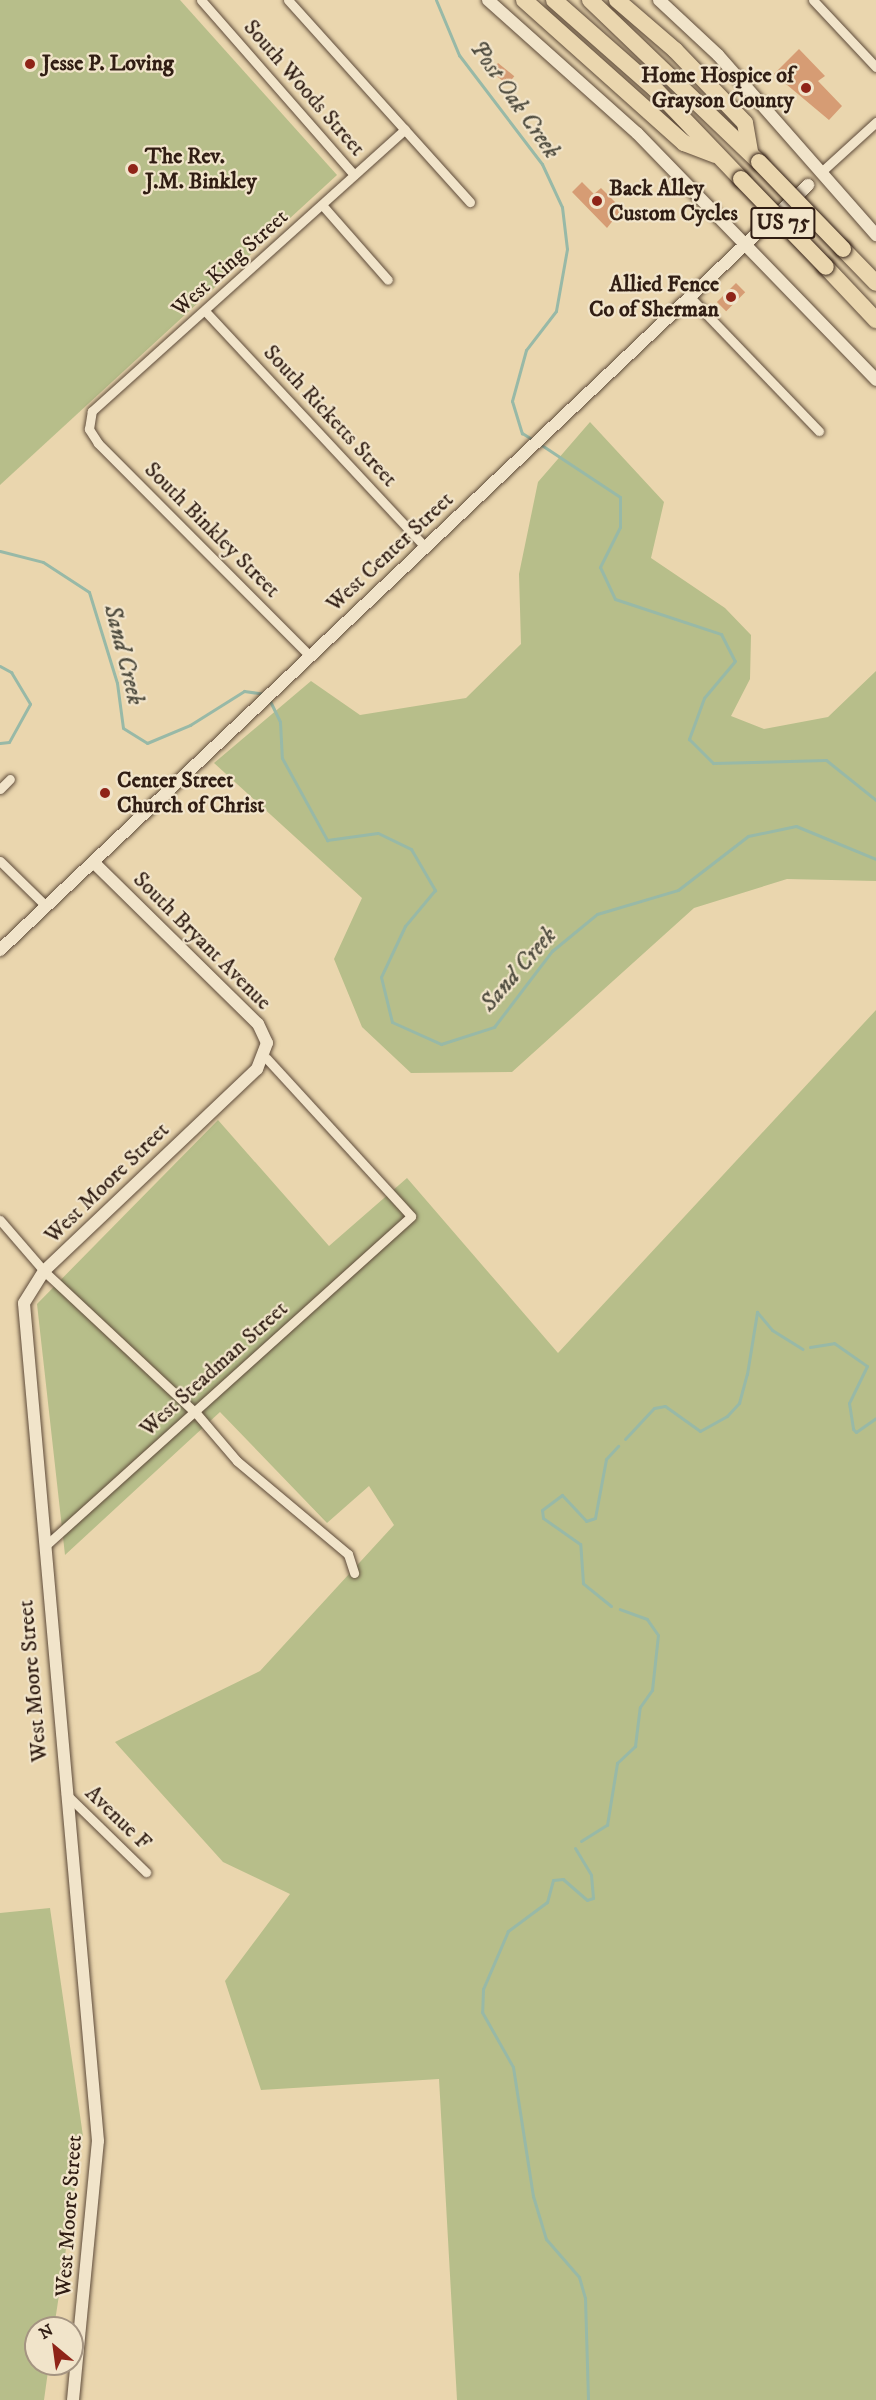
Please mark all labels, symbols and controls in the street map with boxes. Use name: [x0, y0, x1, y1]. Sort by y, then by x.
street label: South Woods Street: [238, 15, 370, 161]
water label: Post Oak Creek: [463, 35, 565, 165]
place label: Jesse P. Loving: [42, 51, 174, 77]
marker: Jesse P. Loving: [23, 57, 37, 71]
place label: Home Hospice of Grayson County: [641, 62, 794, 113]
marker: Home Hospice of Grayson County: [799, 81, 813, 95]
place label: The Rev. J.M. Binkley: [145, 143, 257, 194]
marker: The Rev. J.M. Binkley: [126, 162, 140, 176]
place label: Back Alley Custom Cycles: [609, 175, 738, 226]
marker: Back Alley Custom Cycles: [590, 194, 604, 208]
street label: West King Street: [166, 204, 294, 322]
road number: US 75: [750, 205, 816, 241]
place label: Allied Fence Co of Sherman: [589, 271, 719, 322]
marker: Allied Fence Co of Sherman: [724, 290, 738, 304]
street label: South Ricketts Street: [258, 340, 402, 492]
street label: South Binkley Street: [139, 457, 285, 603]
street label: West Center Street: [321, 487, 459, 617]
water label: Sand Creek: [97, 602, 149, 708]
place label: Center Street Church of Christ: [117, 767, 264, 818]
marker: Center Street Church of Christ: [98, 786, 112, 800]
street label: South Bryant Avenue: [127, 866, 277, 1016]
water label: Sand Creek: [475, 922, 563, 1018]
street label: West Moore Street: [39, 1117, 175, 1249]
street label: West Steadman Street: [135, 1296, 293, 1442]
street label: West Moore Street: [13, 1599, 53, 1763]
street label: Avenue F: [79, 1780, 157, 1856]
street label: West Moore Street: [50, 2134, 88, 2298]
north arrow: [24, 2316, 84, 2376]
text: N: [36, 2320, 57, 2344]

